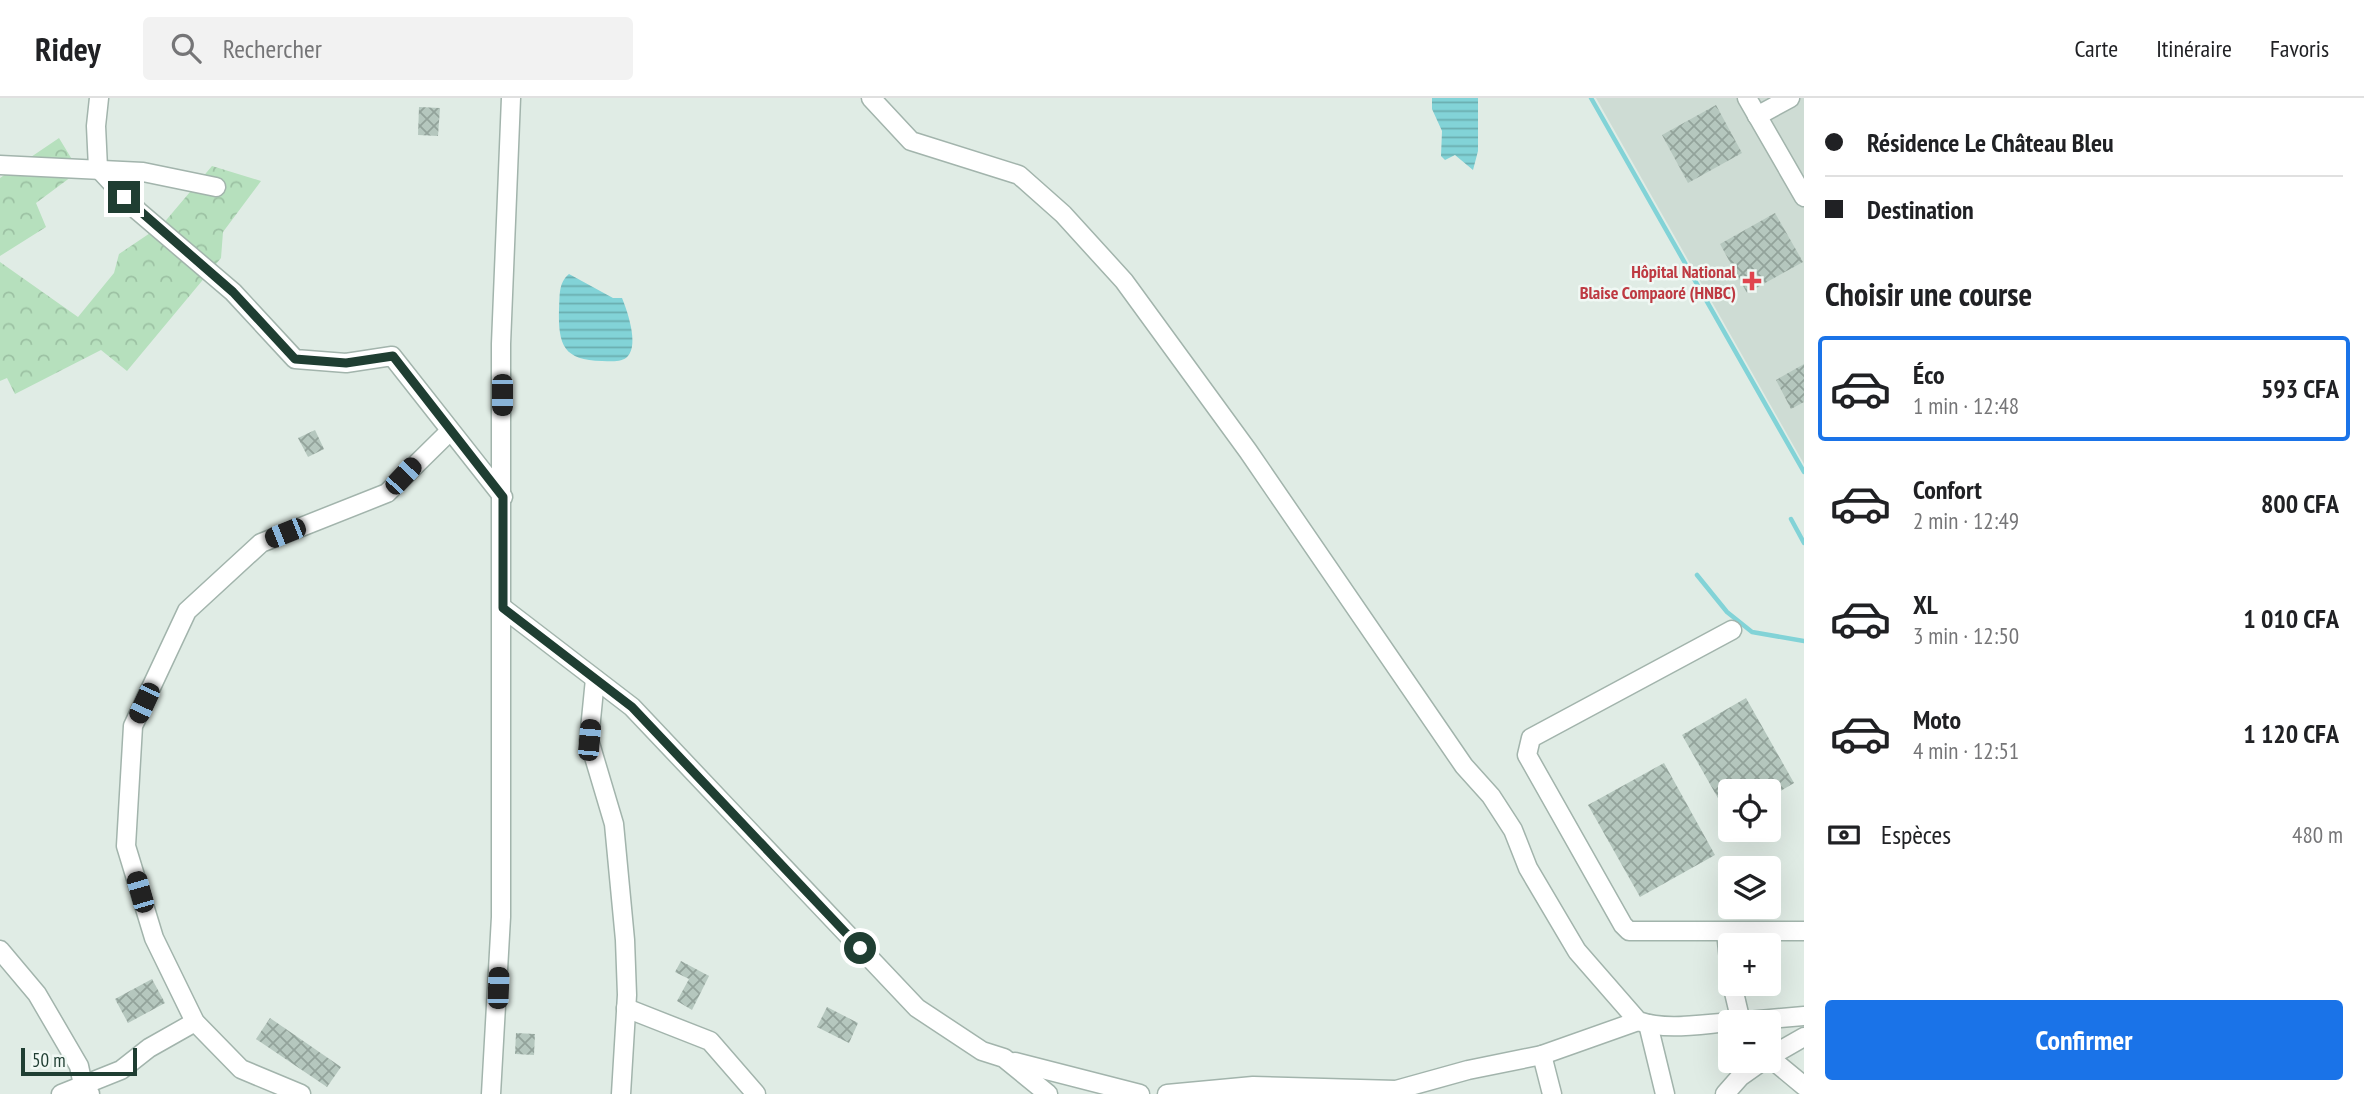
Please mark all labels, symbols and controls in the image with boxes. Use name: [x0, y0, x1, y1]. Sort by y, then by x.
search box: [143, 17, 633, 80]
text: Ridey: [35, 27, 101, 70]
icon: search: [167, 29, 205, 67]
text: Rechercher: [223, 32, 322, 65]
text: Carte: [2074, 33, 2118, 64]
text: Itinéraire: [2156, 33, 2232, 64]
text: Favoris: [2270, 33, 2329, 64]
text: Résidence Le Château Bleu: [1867, 126, 2114, 159]
route end: [108, 181, 140, 213]
text: Destination: [1867, 193, 1974, 226]
place label: Hôpital National Blaise Compaoré (HNBC): [1580, 260, 1737, 304]
marker: Hôpital National Blaise Compaoré (HNBC): [1742, 271, 1762, 291]
text: Choisir une course: [1825, 273, 2032, 315]
icon: car: [1829, 357, 1892, 420]
text: Éco: [1913, 358, 1945, 391]
text: 593 CFA: [2261, 372, 2339, 405]
car: [492, 374, 513, 416]
text: 1 min · 12:48: [1913, 391, 2019, 420]
car: [381, 453, 426, 499]
icon: car: [1829, 472, 1892, 535]
text: Confort: [1913, 473, 1982, 506]
text: 800 CFA: [2261, 487, 2339, 520]
text: 2 min · 12:49: [1913, 506, 2019, 535]
car: [262, 515, 309, 551]
icon: car: [1829, 587, 1892, 650]
text: XL: [1913, 588, 1938, 621]
text: 1 010 CFA: [2243, 602, 2339, 635]
text: 3 min · 12:50: [1913, 621, 2019, 650]
car: [126, 680, 163, 726]
icon: car: [1829, 702, 1892, 765]
text: Moto: [1913, 703, 1961, 736]
text: 1 120 CFA: [2243, 717, 2339, 750]
car: [577, 718, 602, 762]
text: 4 min · 12:51: [1913, 736, 2019, 765]
map controls: [1718, 779, 1781, 1073]
button: locate: [1718, 779, 1781, 842]
icon: cash: [1825, 816, 1863, 854]
text: Espèces: [1881, 818, 1951, 851]
text: 480 m: [2292, 820, 2343, 849]
button: layers: [1718, 856, 1781, 919]
car: [125, 869, 156, 915]
route start: [844, 932, 876, 964]
button: +: [1718, 933, 1781, 996]
car: [487, 967, 510, 1009]
button: Confirmer: [1825, 1000, 2343, 1080]
button: −: [1718, 1010, 1781, 1073]
scale bar: [21, 1045, 136, 1077]
text: 50 m: [32, 1048, 66, 1072]

